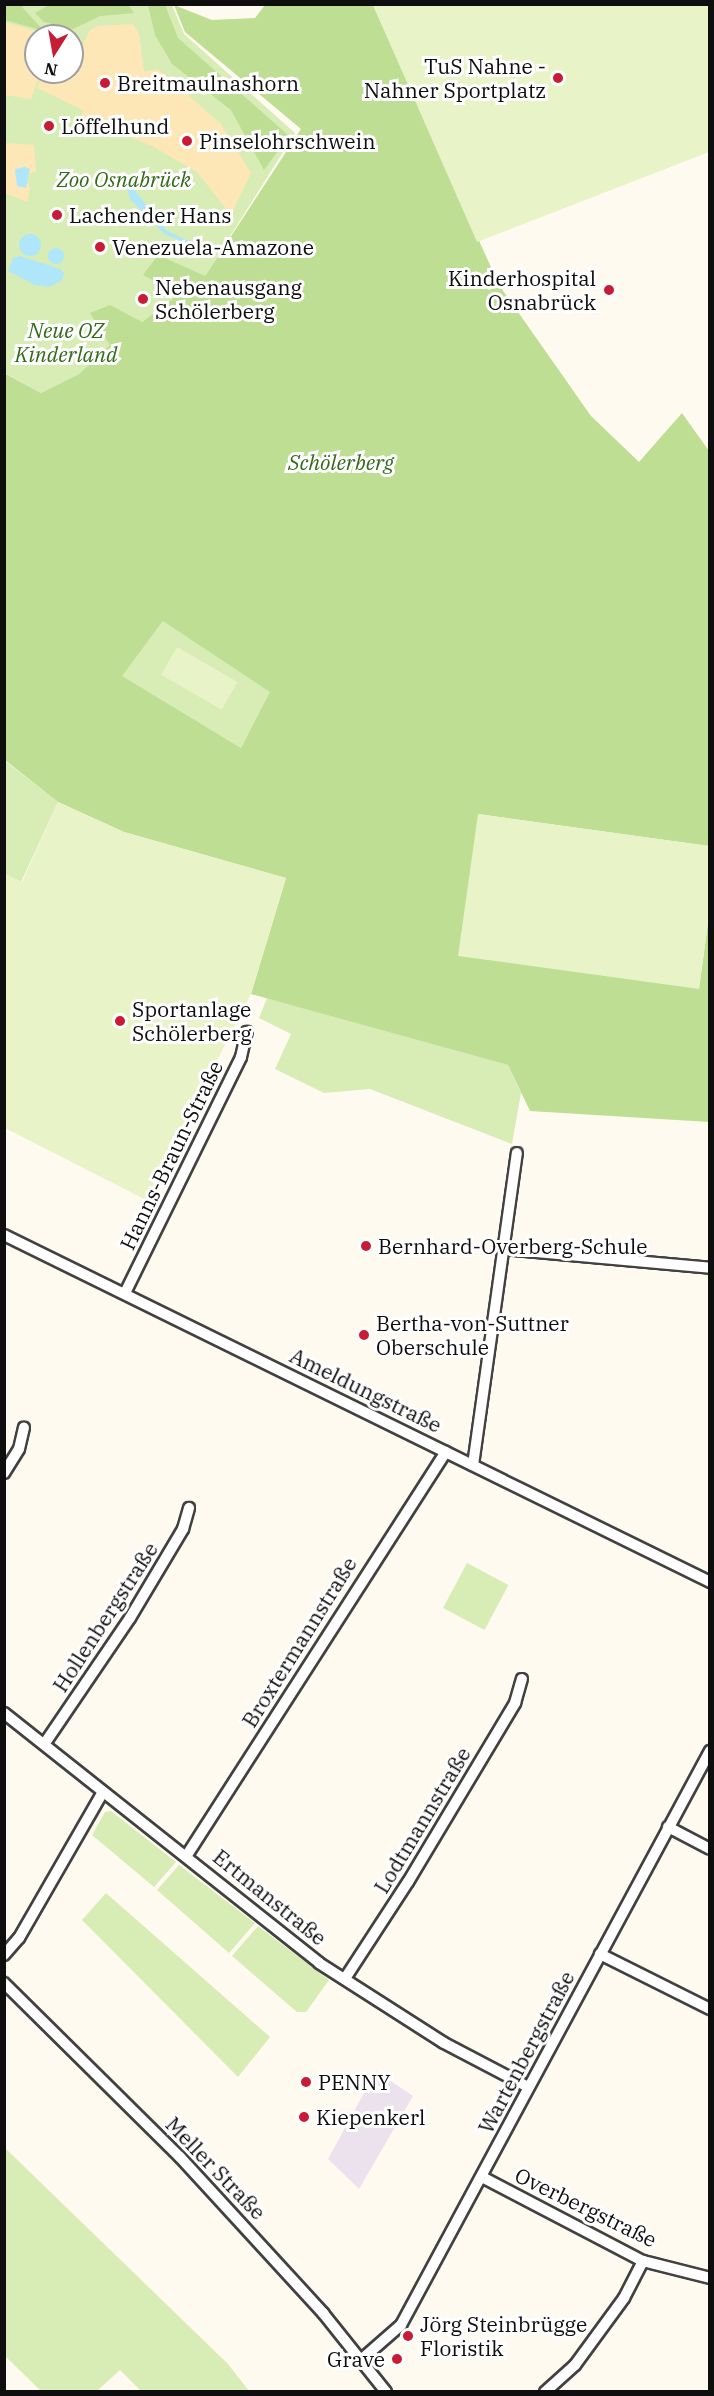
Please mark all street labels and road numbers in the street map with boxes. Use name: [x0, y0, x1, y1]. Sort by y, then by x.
street label: Hanns-Braun-Straße: [114, 1056, 228, 1254]
street label: Ameldungstraße: [286, 1342, 446, 1438]
street label: Hollenbergstraße: [47, 1537, 163, 1697]
street label: Broxtermannstraße: [236, 1552, 362, 1732]
street label: Lodtmannstraße: [368, 1742, 476, 1898]
street label: Ertmanstraße: [208, 1844, 332, 1950]
street label: Wartenbergstraße: [473, 1967, 579, 2137]
street label: Meller Straße: [161, 2111, 271, 2225]
street label: Overbergstraße: [511, 2162, 661, 2252]

